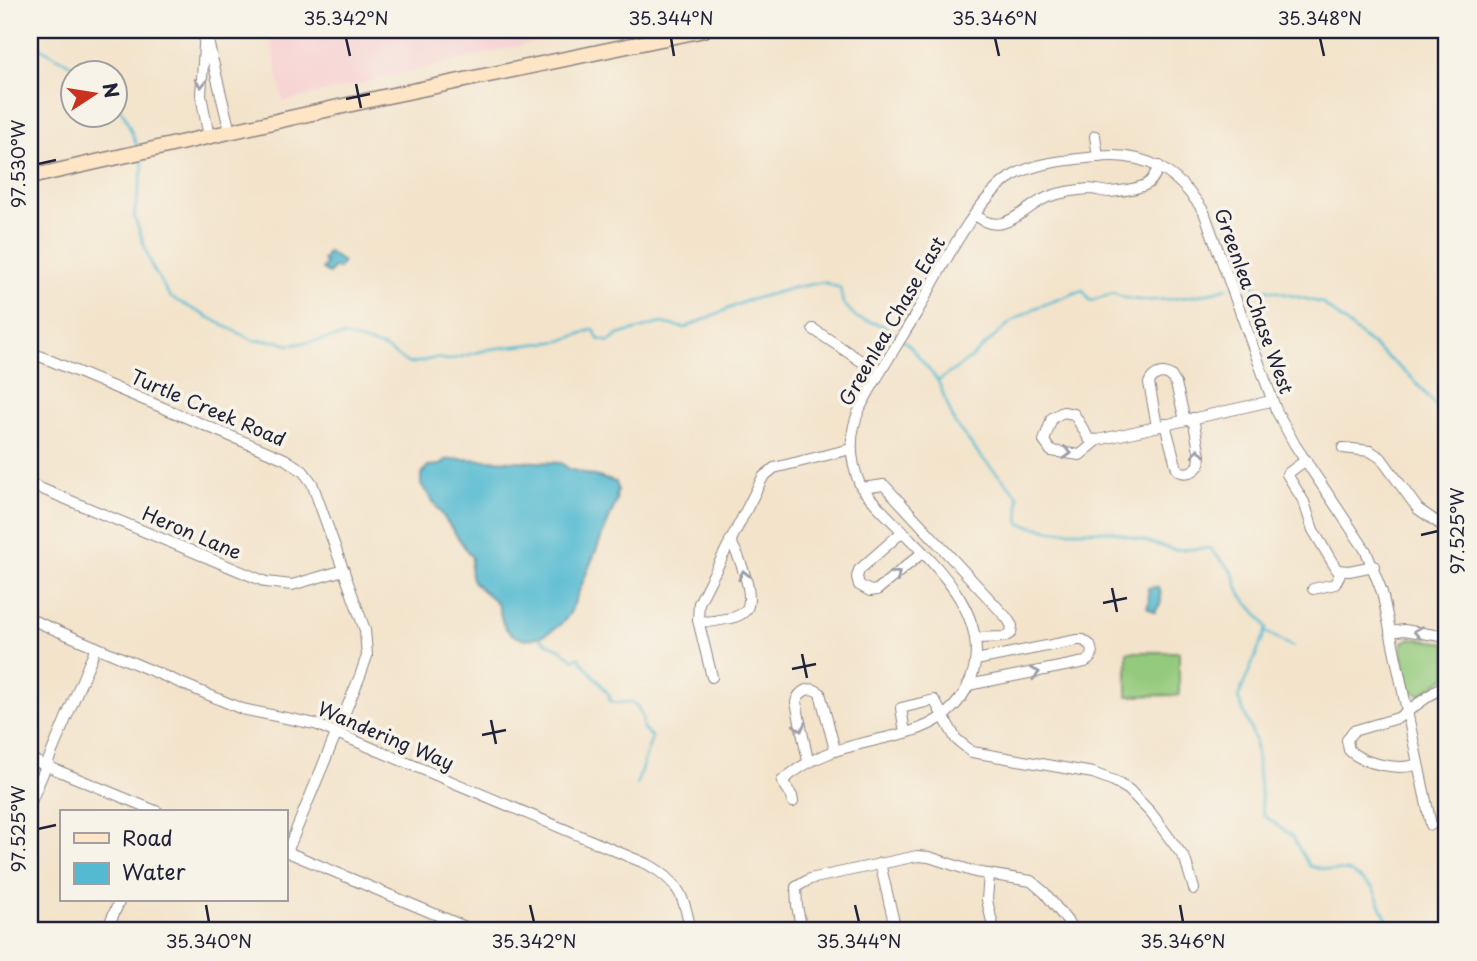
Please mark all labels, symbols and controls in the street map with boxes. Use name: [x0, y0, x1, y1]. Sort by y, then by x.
text: 35.342°N: [304, 4, 389, 31]
text: 35.344°N: [629, 4, 713, 31]
text: 35.346°N: [952, 4, 1038, 31]
text: 35.348°N: [1278, 4, 1362, 31]
north arrow: [60, 60, 130, 130]
one-way arrow: [193, 79, 209, 89]
text: N: [96, 80, 127, 101]
text: 97.530°W: [4, 119, 31, 208]
street label: Greenlea Chase West: [1208, 204, 1302, 398]
street label: Greenlea Chase East: [831, 230, 951, 410]
street label: Turtle Creek Road: [126, 362, 290, 452]
one-way arrow: [1061, 446, 1073, 461]
one-way arrow: [1191, 447, 1206, 458]
text: 97.525°W: [1443, 487, 1470, 574]
street label: Heron Lane: [138, 499, 246, 566]
one-way arrow: [738, 569, 752, 581]
one-way arrow: [888, 571, 901, 583]
one-way arrow: [1413, 625, 1424, 640]
one-way arrow: [1029, 666, 1041, 681]
street label: Wandering Way: [314, 694, 459, 776]
one-way arrow: [792, 721, 807, 733]
text: 97.525°W: [4, 785, 31, 872]
legend: [60, 810, 287, 902]
text: Road: [122, 821, 173, 853]
text: Water: [122, 855, 186, 887]
text: 35.340°N: [166, 927, 252, 954]
text: 35.342°N: [492, 927, 577, 954]
text: 35.344°N: [817, 927, 901, 954]
text: 35.346°N: [1140, 927, 1226, 954]

